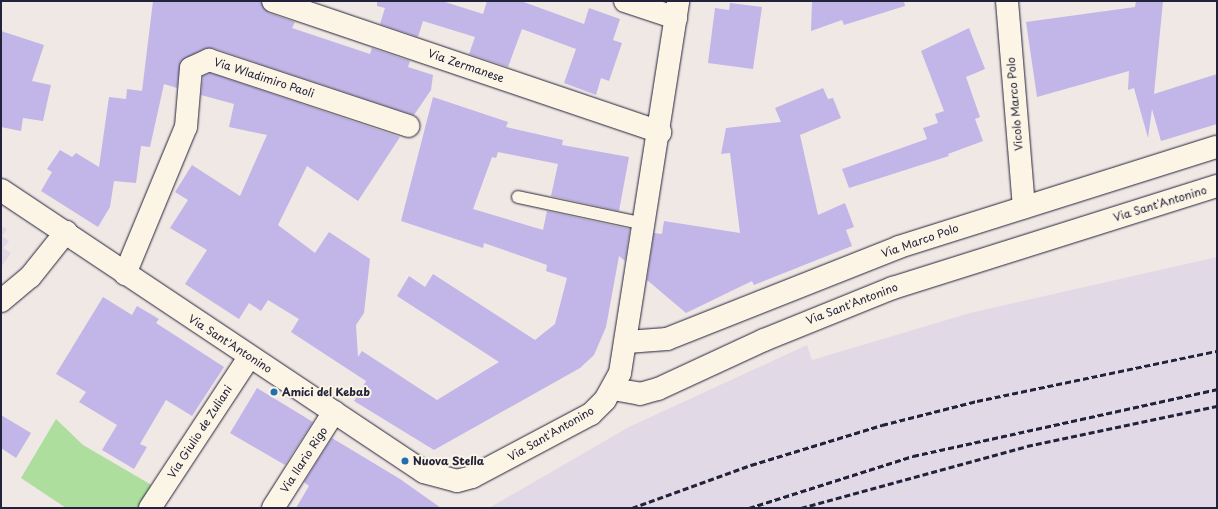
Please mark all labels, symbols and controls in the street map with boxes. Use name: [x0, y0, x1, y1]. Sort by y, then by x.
street label: Via Zermanese: [426, 47, 506, 85]
street label: Via Wladimiro Paoli: [212, 56, 316, 100]
street label: Vicolo Marco Polo: [1004, 56, 1026, 152]
street label: Via Sant'Antonino: [1112, 184, 1208, 224]
street label: Via Marco Polo: [880, 222, 960, 260]
street label: Via Sant'Antonino: [804, 281, 900, 327]
street label: Via Sant'Antonino: [186, 312, 274, 376]
street label: Via Giulio de Zuliani: [165, 383, 235, 481]
place label: Amici del Kebab: [282, 385, 371, 399]
marker: Amici del Kebab: [269, 387, 279, 397]
street label: Via Sant'Antonino: [506, 404, 596, 464]
street label: Via Ilario Rigo: [278, 425, 330, 495]
place label: Nuova Stella: [413, 454, 484, 468]
marker: Nuova Stella: [400, 456, 410, 466]

